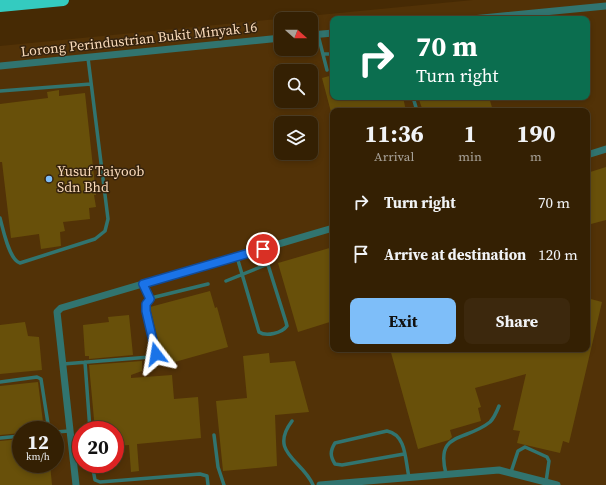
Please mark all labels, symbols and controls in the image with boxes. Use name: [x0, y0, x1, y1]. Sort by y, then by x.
north arrow: [274, 12, 318, 56]
map controls: [274, 12, 318, 160]
street label: Lorong Perindustrian Bukit Minyak 16: [20, 17, 258, 61]
text: 70 m: [416, 27, 478, 65]
icon: right: [350, 32, 402, 84]
text: Turn right: [416, 63, 498, 88]
button: search: [274, 64, 318, 108]
button: layers: [274, 116, 318, 160]
text: 11:36: [365, 117, 424, 150]
text: 1: [464, 117, 477, 150]
text: 190: [516, 117, 555, 150]
text: Arrival: [374, 148, 414, 165]
text: min: [458, 148, 482, 165]
text: m: [530, 148, 542, 165]
place label: Yusuf Taiyoob Sdn Bhd: [57, 161, 144, 197]
marker: Yusuf Taiyoob Sdn Bhd: [44, 174, 54, 184]
icon: right: [350, 191, 372, 213]
text: Turn right: [384, 192, 456, 213]
text: 70 m: [538, 192, 570, 213]
pin: [246, 232, 280, 266]
icon: arrive: [252, 238, 274, 260]
icon: arrive: [350, 243, 372, 265]
text: Arrive at destination: [384, 244, 526, 265]
text: 120 m: [538, 244, 578, 265]
button: Exit: [350, 298, 456, 344]
button: Share: [464, 298, 570, 344]
position arrow: [135, 333, 177, 375]
speed limit sign: 20: [72, 421, 124, 473]
text: 12: [27, 428, 49, 456]
text: km/h: [26, 450, 50, 463]

